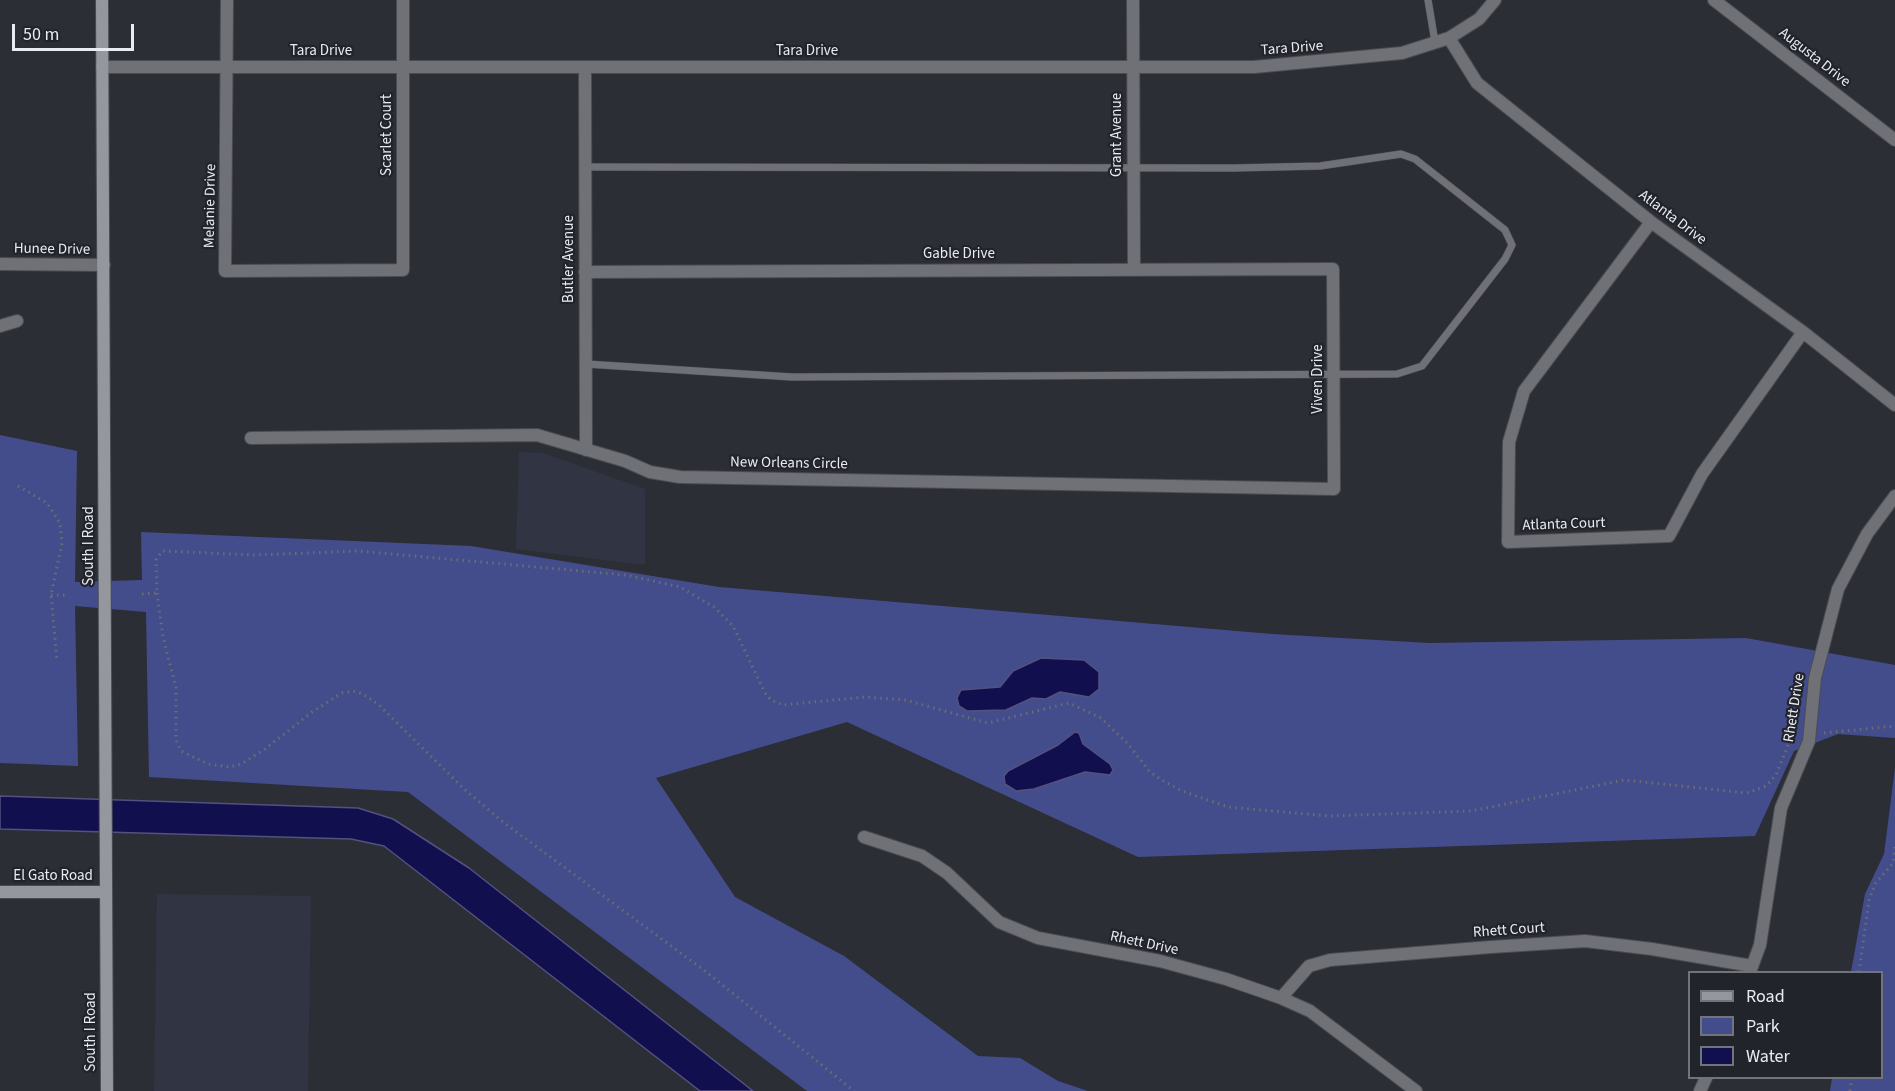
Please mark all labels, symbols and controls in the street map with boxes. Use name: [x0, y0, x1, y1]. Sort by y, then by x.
scale bar: [15, 12, 136, 50]
text: 50 m: [23, 22, 59, 47]
street label: Augusta Drive: [1775, 25, 1853, 91]
street label: Tara Drive: [1260, 38, 1324, 60]
street label: Tara Drive: [290, 43, 352, 61]
street label: Tara Drive: [776, 43, 838, 61]
street label: Grant Avenue: [1109, 93, 1127, 177]
street label: Scarlet Court: [379, 94, 397, 176]
street label: Melanie Drive: [201, 164, 221, 248]
street label: Atlanta Drive: [1634, 187, 1710, 249]
street label: Butler Avenue: [561, 215, 579, 303]
street label: Hunee Drive: [14, 240, 90, 260]
street label: Gable Drive: [923, 246, 995, 264]
street label: Viven Drive: [1310, 344, 1328, 414]
street label: New Orleans Circle: [730, 454, 848, 474]
street label: South I Road: [81, 506, 99, 586]
street label: Atlanta Court: [1522, 515, 1606, 535]
street label: Rhett Drive: [1781, 672, 1809, 744]
street label: El Gato Road: [13, 868, 93, 886]
street label: Rhett Court: [1472, 920, 1546, 942]
street label: Rhett Drive: [1108, 928, 1180, 960]
legend: [1688, 971, 1883, 1079]
text: Road: [1746, 984, 1785, 1009]
street label: South I Road: [83, 992, 101, 1072]
text: Park: [1746, 1014, 1780, 1039]
text: Water: [1746, 1044, 1790, 1069]

